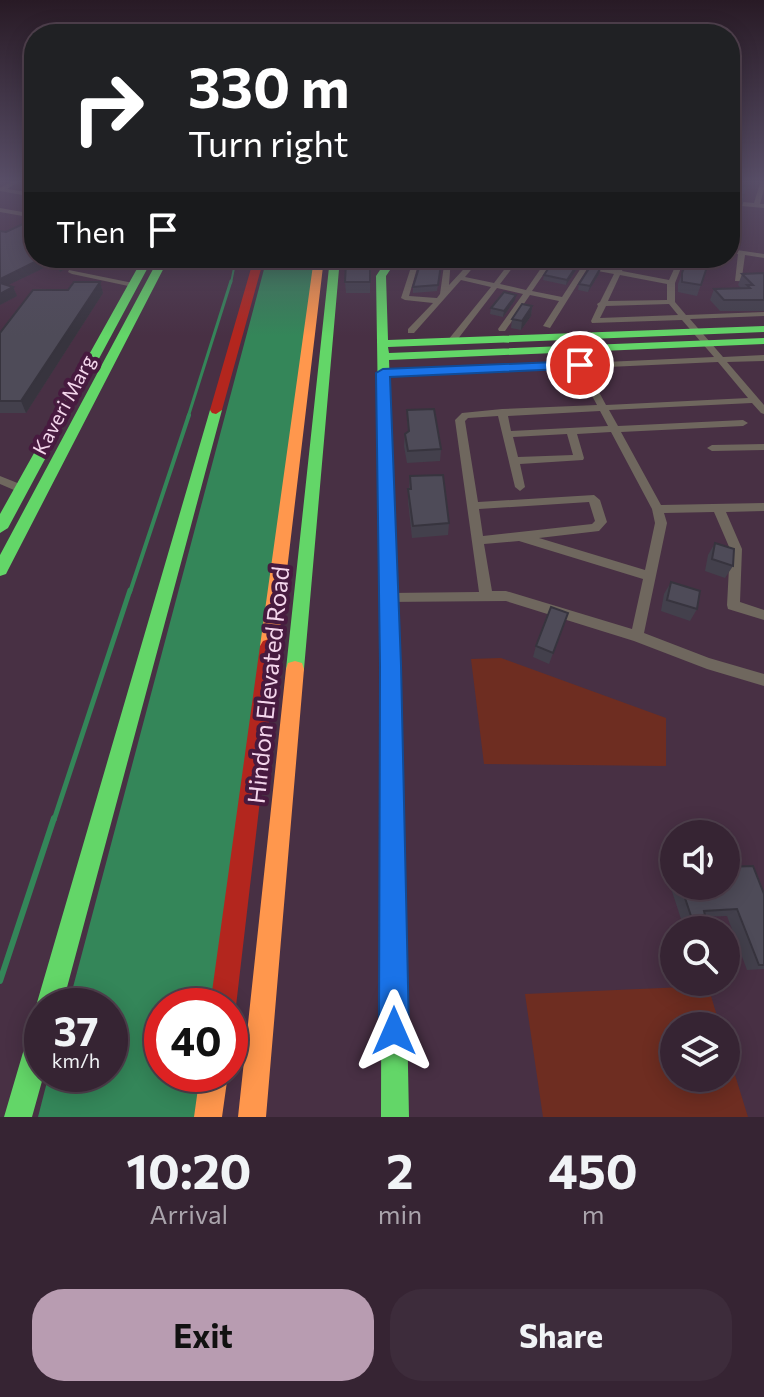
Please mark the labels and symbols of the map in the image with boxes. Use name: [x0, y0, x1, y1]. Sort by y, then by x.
pin: [546, 331, 614, 399]
street label: Kaveri Marg: [27, 351, 99, 458]
street label: Hindon Elevated Road: [241, 565, 294, 805]
speed limit sign: 40: [144, 988, 248, 1092]
position arrow: [352, 989, 436, 1073]

